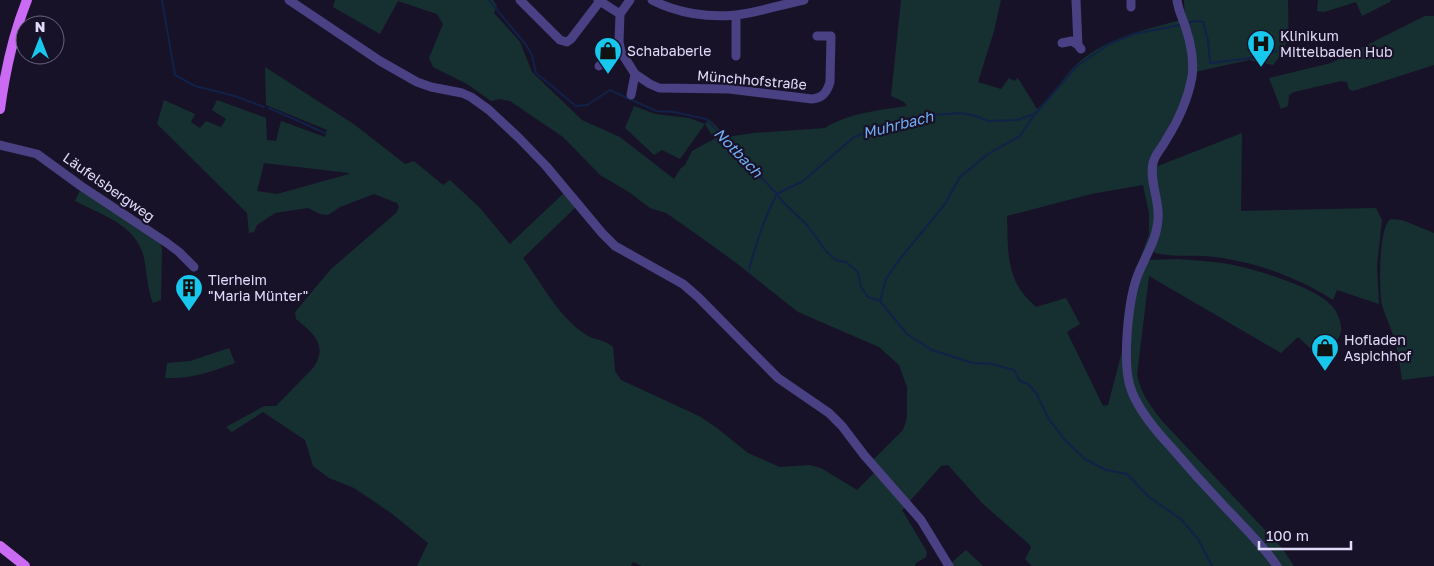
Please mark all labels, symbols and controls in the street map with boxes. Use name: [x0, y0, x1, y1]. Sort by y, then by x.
north arrow: [15, 15, 65, 65]
text: N: [35, 18, 45, 35]
place label: Klinikum Mittelbaden Hub: [1280, 27, 1393, 60]
hospital icon: Klinikum Mittelbaden Hub: [1246, 29, 1276, 68]
shop icon: Schababerle: [593, 36, 623, 75]
place label: Schababerle: [627, 42, 711, 59]
street label: Münchhofstraße: [697, 66, 807, 93]
water label: Muhrbach: [861, 106, 936, 141]
water label: Notbach: [711, 124, 767, 181]
street label: Läufelsbergweg: [60, 149, 158, 225]
place label: Tierheim "Maria Münter": [208, 271, 308, 304]
building icon: Tierheim "Maria Münter": [174, 273, 204, 312]
place label: Hofladen Aspichhof: [1344, 331, 1411, 364]
shop icon: Hofladen Aspichhof: [1310, 333, 1340, 372]
scale bar: [1259, 518, 1352, 550]
text: 100 m: [1266, 526, 1309, 544]

